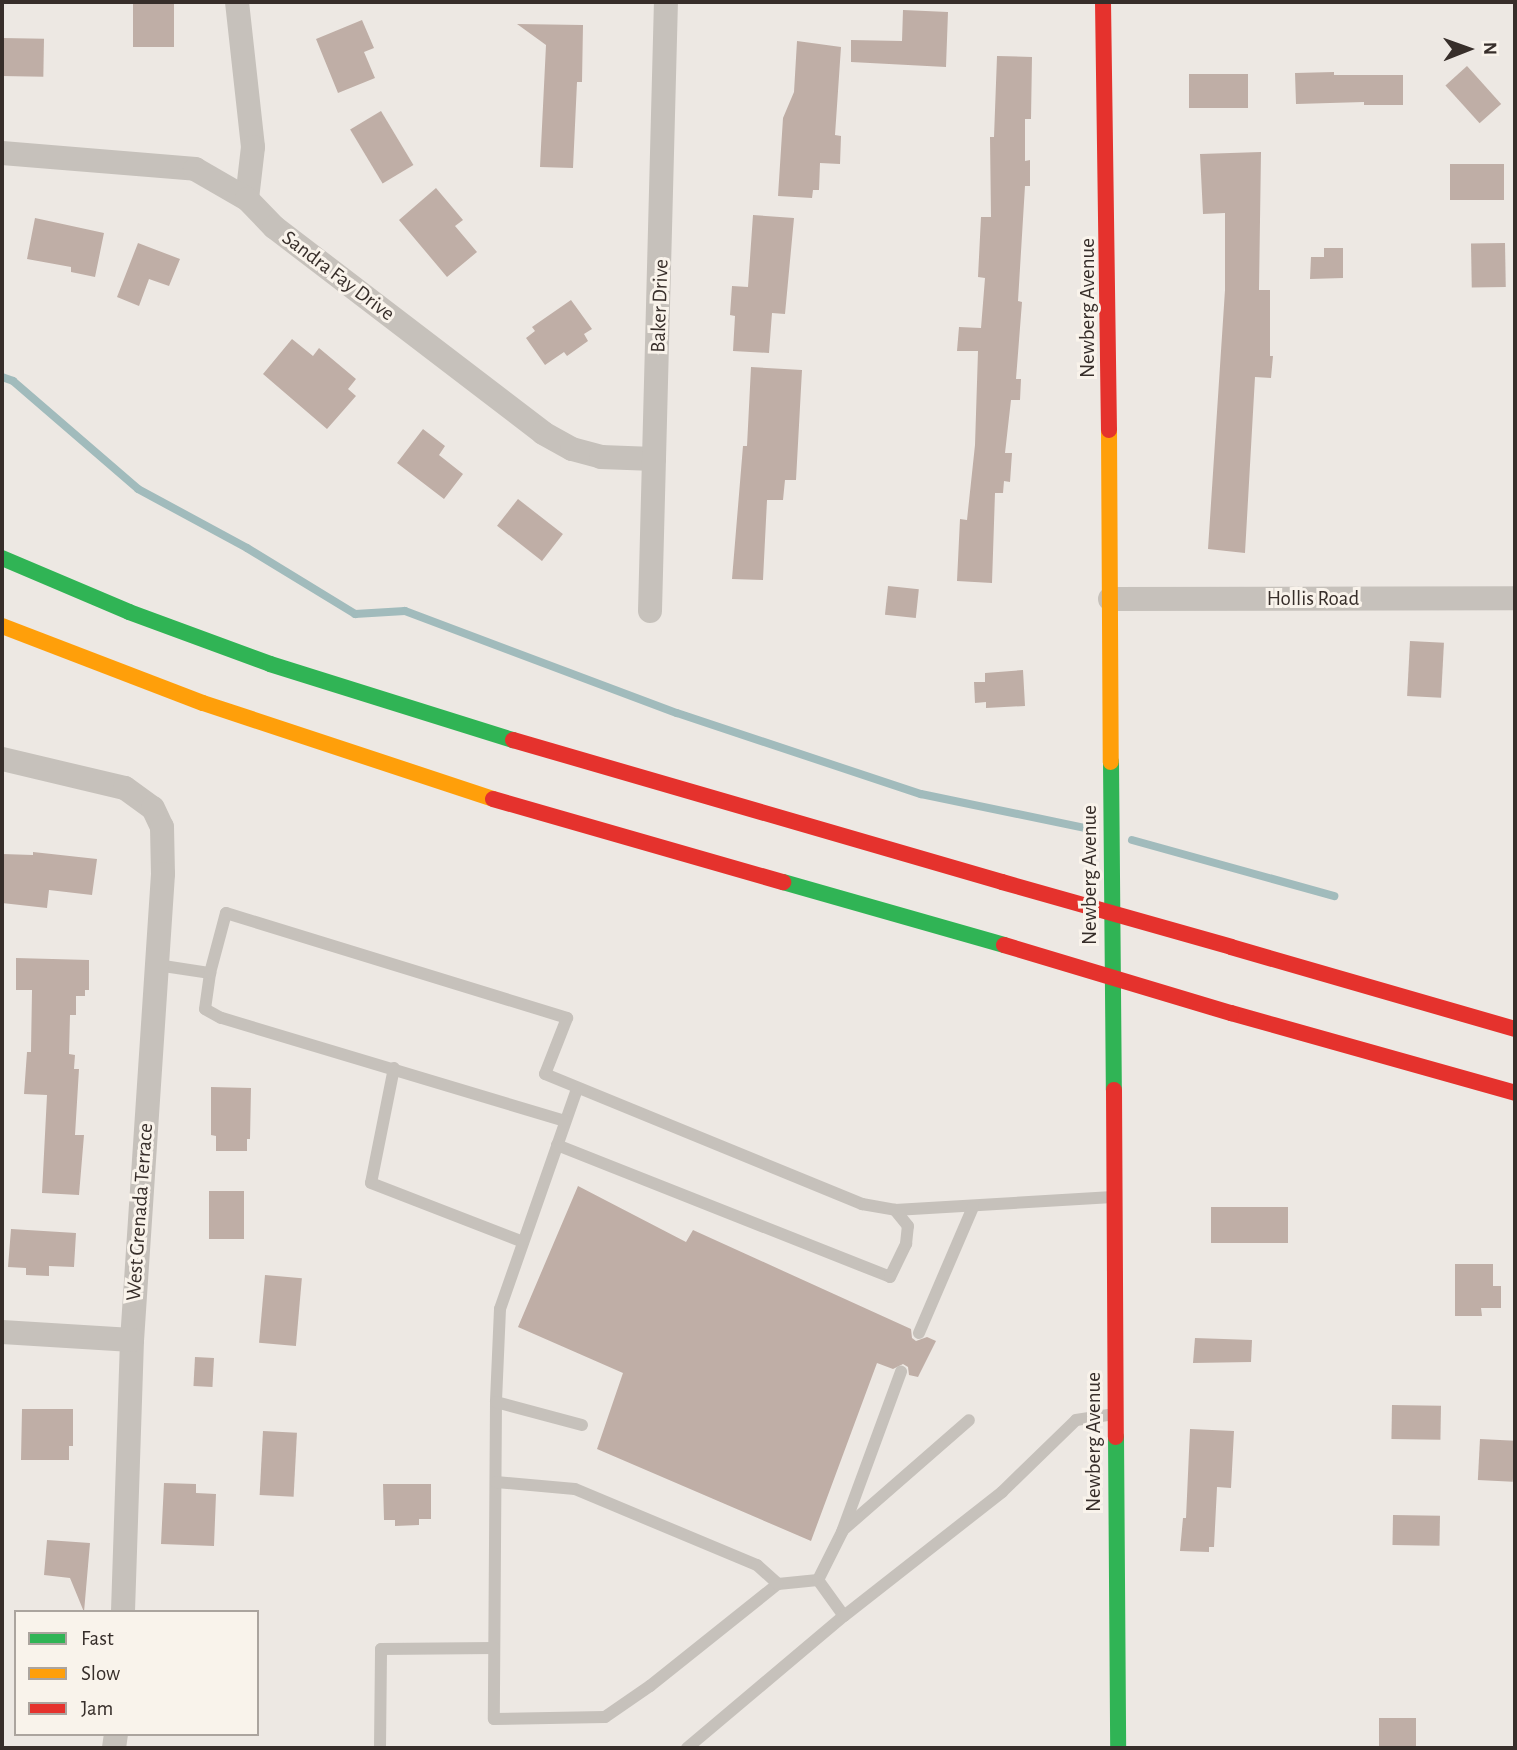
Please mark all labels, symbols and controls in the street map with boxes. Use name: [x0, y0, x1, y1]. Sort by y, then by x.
north arrow: [1433, 14, 1503, 84]
text: N: [1480, 42, 1499, 55]
street label: Sandra Fay Drive: [277, 225, 399, 327]
street label: Newberg Avenue: [1075, 238, 1101, 378]
street label: Baker Drive: [646, 259, 674, 353]
street label: Hollis Road: [1267, 586, 1359, 612]
street label: Newberg Avenue: [1077, 805, 1103, 945]
street label: West Grenada Terrace: [121, 1122, 159, 1302]
street label: Newberg Avenue: [1081, 1372, 1107, 1512]
legend: [14, 1610, 259, 1736]
text: Fast: [81, 1628, 114, 1649]
text: Slow: [81, 1663, 120, 1684]
text: Jam: [81, 1698, 113, 1719]

